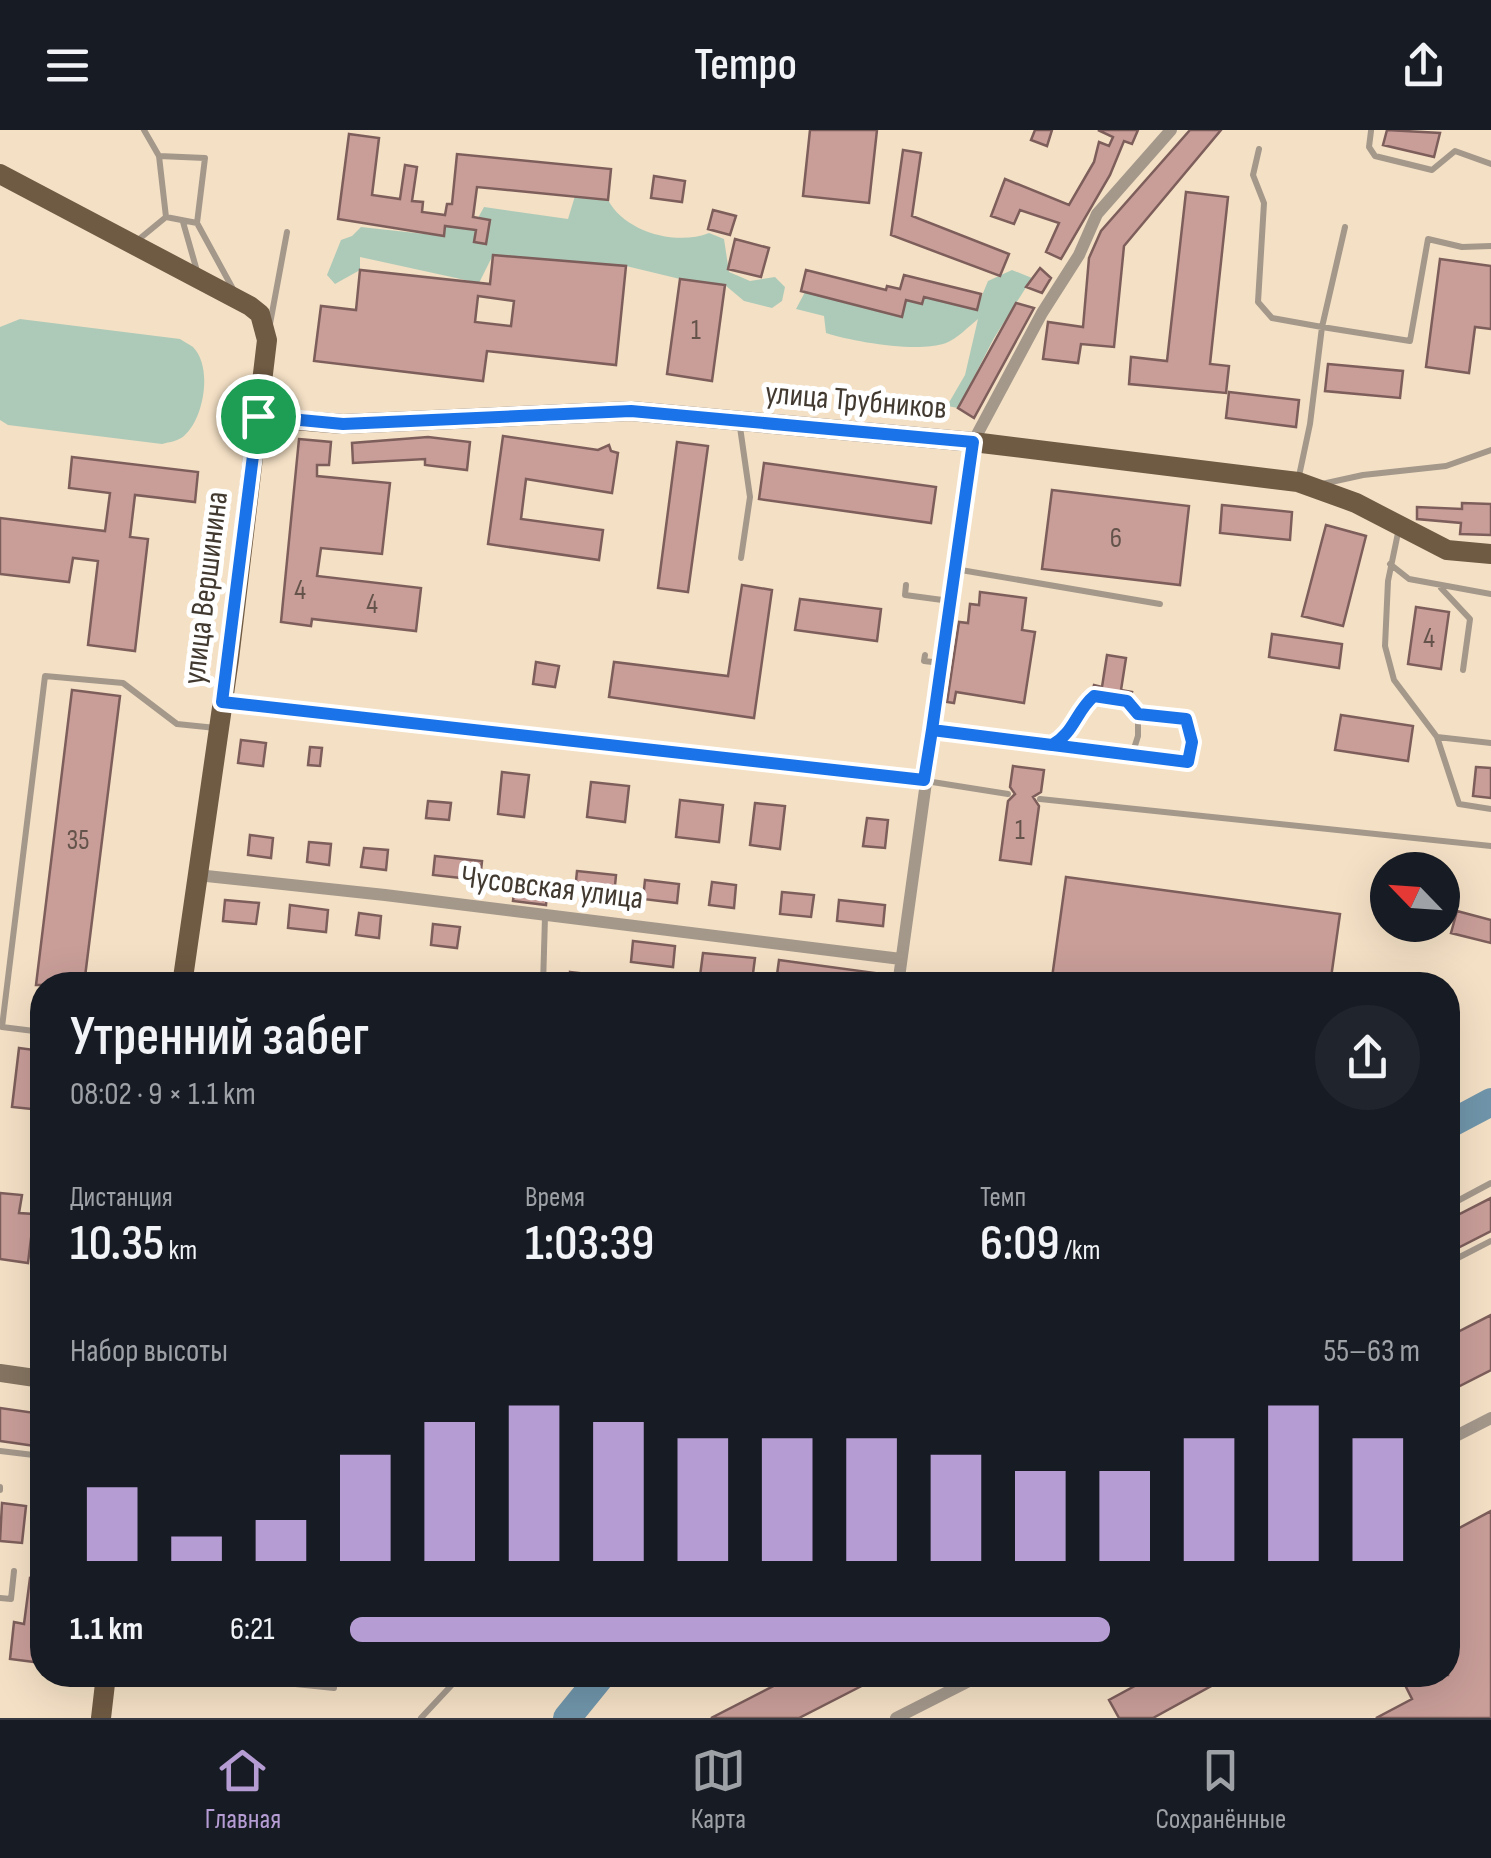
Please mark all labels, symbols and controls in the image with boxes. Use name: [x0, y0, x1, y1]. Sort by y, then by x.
icon: menu: [40, 38, 95, 93]
text: Tempo: [694, 38, 797, 93]
icon: share: [1396, 38, 1451, 93]
house number: 1: [691, 314, 701, 347]
pin: [216, 374, 301, 459]
street label: улица Трубников: [764, 374, 948, 428]
icon: arrive: [231, 389, 286, 444]
street label: улица Вершинина: [175, 489, 237, 687]
house number: 6: [1110, 522, 1122, 555]
house number: 4: [294, 574, 306, 607]
house number: 4: [366, 588, 378, 621]
house number: 4: [1423, 622, 1435, 655]
house number: 1: [1015, 814, 1025, 847]
house number: 35: [67, 824, 89, 857]
north arrow: [1370, 852, 1460, 942]
map controls: [1370, 852, 1460, 942]
street label: Чусовская улица: [458, 857, 646, 919]
text: Утренний забег: [70, 1004, 369, 1071]
button: share: [1315, 1005, 1420, 1110]
text: 08:02 · 9 × 1.1 km: [70, 1075, 256, 1114]
text: Дистанция: [70, 1181, 173, 1214]
text: Время: [525, 1181, 585, 1214]
text: Темп: [980, 1181, 1026, 1214]
text: 10.35: [70, 1214, 164, 1274]
text: 1:03:39: [525, 1214, 654, 1274]
text: 6:09: [980, 1214, 1060, 1274]
text: km: [164, 1234, 197, 1267]
text: /km: [1060, 1234, 1100, 1267]
text: Набор высоты: [70, 1332, 228, 1371]
text: 55–63 m: [1323, 1332, 1420, 1371]
text: 1.1 km: [70, 1610, 143, 1649]
text: 6:21: [230, 1610, 275, 1649]
tab: Главная: [205, 1743, 281, 1836]
tab: Карта: [691, 1743, 746, 1836]
tab: Сохранённые: [1156, 1743, 1286, 1836]

